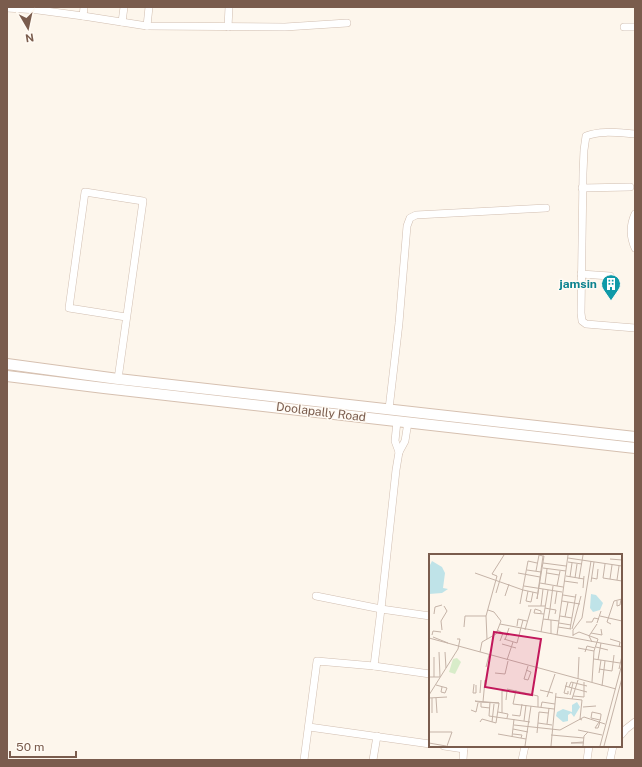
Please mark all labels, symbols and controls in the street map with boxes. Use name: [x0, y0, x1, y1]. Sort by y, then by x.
north arrow: [8, 8, 48, 48]
text: N: [24, 31, 35, 44]
building icon: jamsin: [600, 273, 622, 301]
place label: jamsin: [558, 277, 597, 291]
street label: Doolapally Road: [275, 400, 367, 424]
inset map: [429, 554, 622, 747]
scale bar: [10, 733, 76, 759]
text: 50 m: [16, 740, 44, 754]

